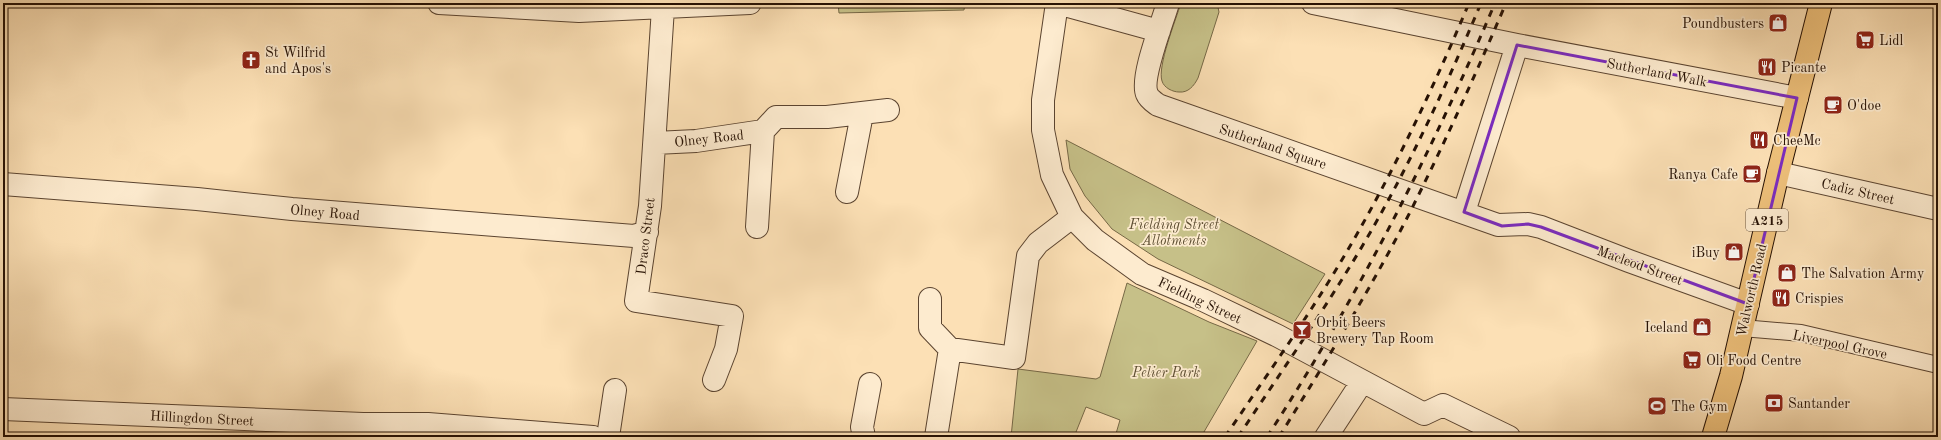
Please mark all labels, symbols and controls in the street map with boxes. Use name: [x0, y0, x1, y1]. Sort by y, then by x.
shop icon: Poundbusters: [1767, 12, 1789, 34]
place label: Poundbusters: [1682, 17, 1764, 31]
supermarket icon: Lidl: [1854, 29, 1876, 51]
place label: Lidl: [1879, 34, 1903, 48]
place label: St Wilfrid and Apos's: [265, 46, 331, 76]
church icon: St Wilfrid and Apos's: [240, 49, 262, 71]
street label: Sutherland Walk: [1605, 56, 1708, 90]
restaurant icon: Picante: [1756, 56, 1778, 78]
place label: Picante: [1781, 61, 1826, 75]
cafe icon: O'doe: [1822, 94, 1844, 116]
place label: O'doe: [1847, 99, 1881, 113]
street label: Sutherland Square: [1217, 122, 1328, 172]
street label: Olney Road: [674, 128, 745, 150]
restaurant icon: CheeMc: [1748, 129, 1770, 151]
place label: CheeMc: [1773, 134, 1821, 148]
cafe icon: Ranya Cafe: [1741, 163, 1763, 185]
place label: Ranya Cafe: [1668, 168, 1738, 182]
street label: Cadiz Street: [1820, 177, 1896, 207]
street label: Draco Street: [634, 197, 658, 276]
street label: Olney Road: [289, 203, 360, 223]
road number: A215: [1746, 209, 1788, 231]
park label: Fielding Street Allotments: [1128, 218, 1219, 248]
shop icon: iBuy: [1723, 241, 1745, 263]
street label: Walworth Road: [1734, 242, 1769, 338]
street label: Macleod Street: [1595, 244, 1685, 288]
place label: iBuy: [1692, 246, 1721, 260]
shop icon: The Salvation Army: [1776, 262, 1798, 284]
place label: The Salvation Army: [1801, 267, 1925, 281]
street label: Fielding Street: [1156, 275, 1244, 326]
restaurant icon: Crispies: [1770, 287, 1792, 309]
place label: Crispies: [1795, 292, 1844, 306]
place label: Orbit Beers Brewery Tap Room: [1316, 316, 1434, 346]
shop icon: Iceland: [1691, 316, 1713, 338]
bar icon: Orbit Beers Brewery Tap Room: [1291, 319, 1313, 341]
place label: Iceland: [1644, 321, 1688, 335]
street label: Liverpool Grove: [1791, 328, 1888, 362]
supermarket icon: Oli Food Centre: [1681, 349, 1703, 371]
place label: Oli Food Centre: [1706, 354, 1801, 368]
park label: Pelier Park: [1131, 366, 1200, 380]
bank icon: Santander: [1763, 392, 1785, 414]
sports icon: The Gym: [1646, 395, 1668, 417]
place label: Santander: [1788, 397, 1850, 411]
place label: The Gym: [1671, 400, 1728, 414]
street label: Hillingdon Street: [150, 409, 254, 429]

